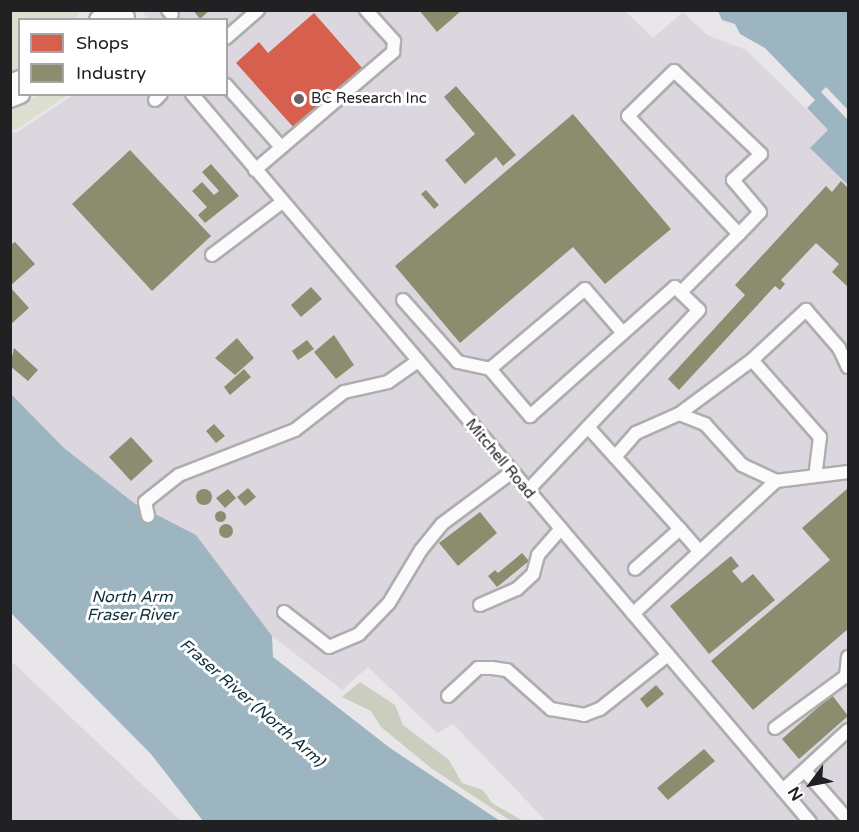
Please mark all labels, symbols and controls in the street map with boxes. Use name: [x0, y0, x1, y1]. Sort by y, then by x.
legend: [18, 18, 228, 96]
text: Shops: [76, 32, 129, 54]
text: Industry: [76, 62, 146, 84]
place label: BC Research Inc: [311, 90, 427, 108]
marker: BC Research Inc: [292, 92, 306, 106]
street label: Mitchell Road: [461, 416, 539, 502]
water label: North Arm Fraser River: [87, 587, 177, 625]
water label: Fraser River (North Arm): [176, 635, 328, 771]
north arrow: [781, 754, 841, 814]
text: N: [784, 783, 808, 804]

